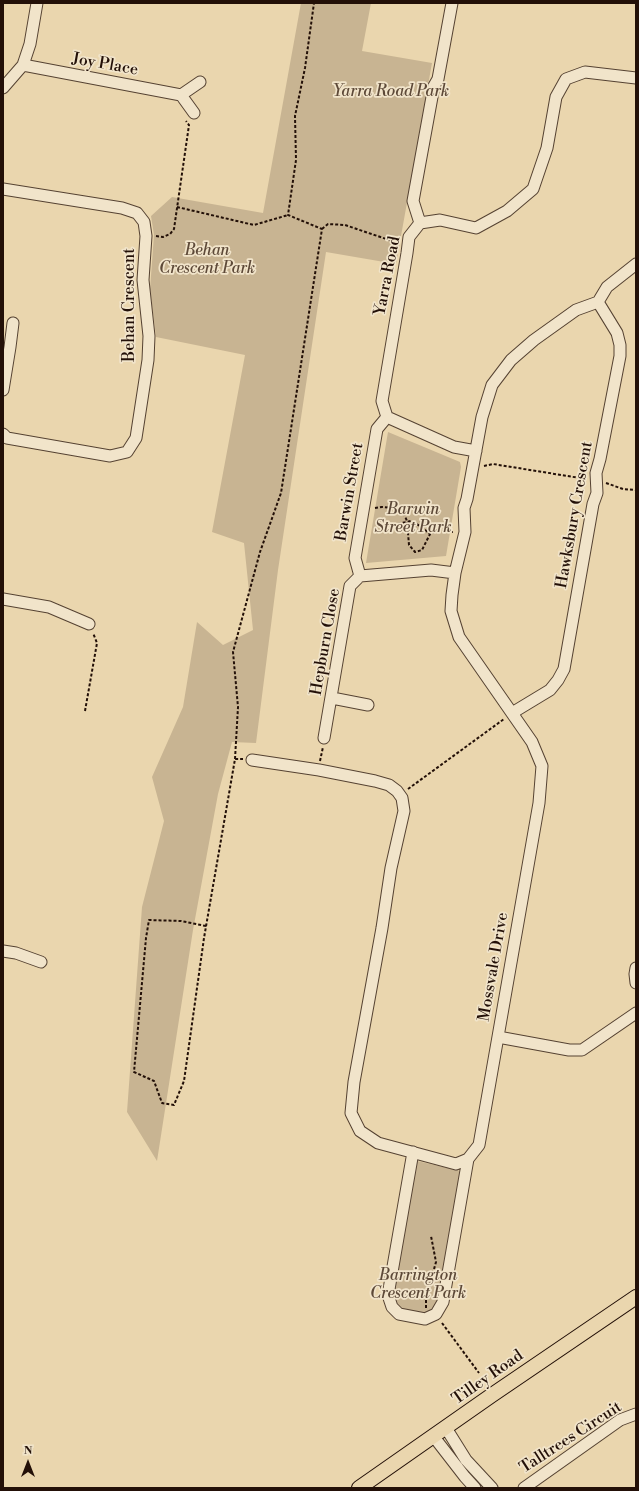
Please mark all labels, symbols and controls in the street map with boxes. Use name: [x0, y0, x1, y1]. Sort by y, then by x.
street label: Joy Place: [71, 50, 139, 80]
park label: Yarra Road Park: [333, 82, 449, 102]
street label: Yarra Road: [371, 235, 405, 317]
park label: Behan Crescent Park: [159, 241, 255, 279]
street label: Behan Crescent: [120, 248, 140, 362]
street label: Hawksbury Crescent: [553, 440, 597, 590]
street label: Barwin Street: [332, 441, 368, 543]
park label: Barwin Street Park: [374, 500, 452, 538]
street label: Hepburn Close: [307, 587, 345, 697]
street label: Mossvale Drive: [475, 911, 513, 1023]
park label: Barrington Crescent Park: [370, 1266, 466, 1304]
street label: Tilley Road: [449, 1347, 527, 1409]
street label: Talltrees Circuit: [516, 1398, 626, 1478]
north arrow: [8, 1443, 48, 1483]
text: N: [24, 1444, 32, 1458]

